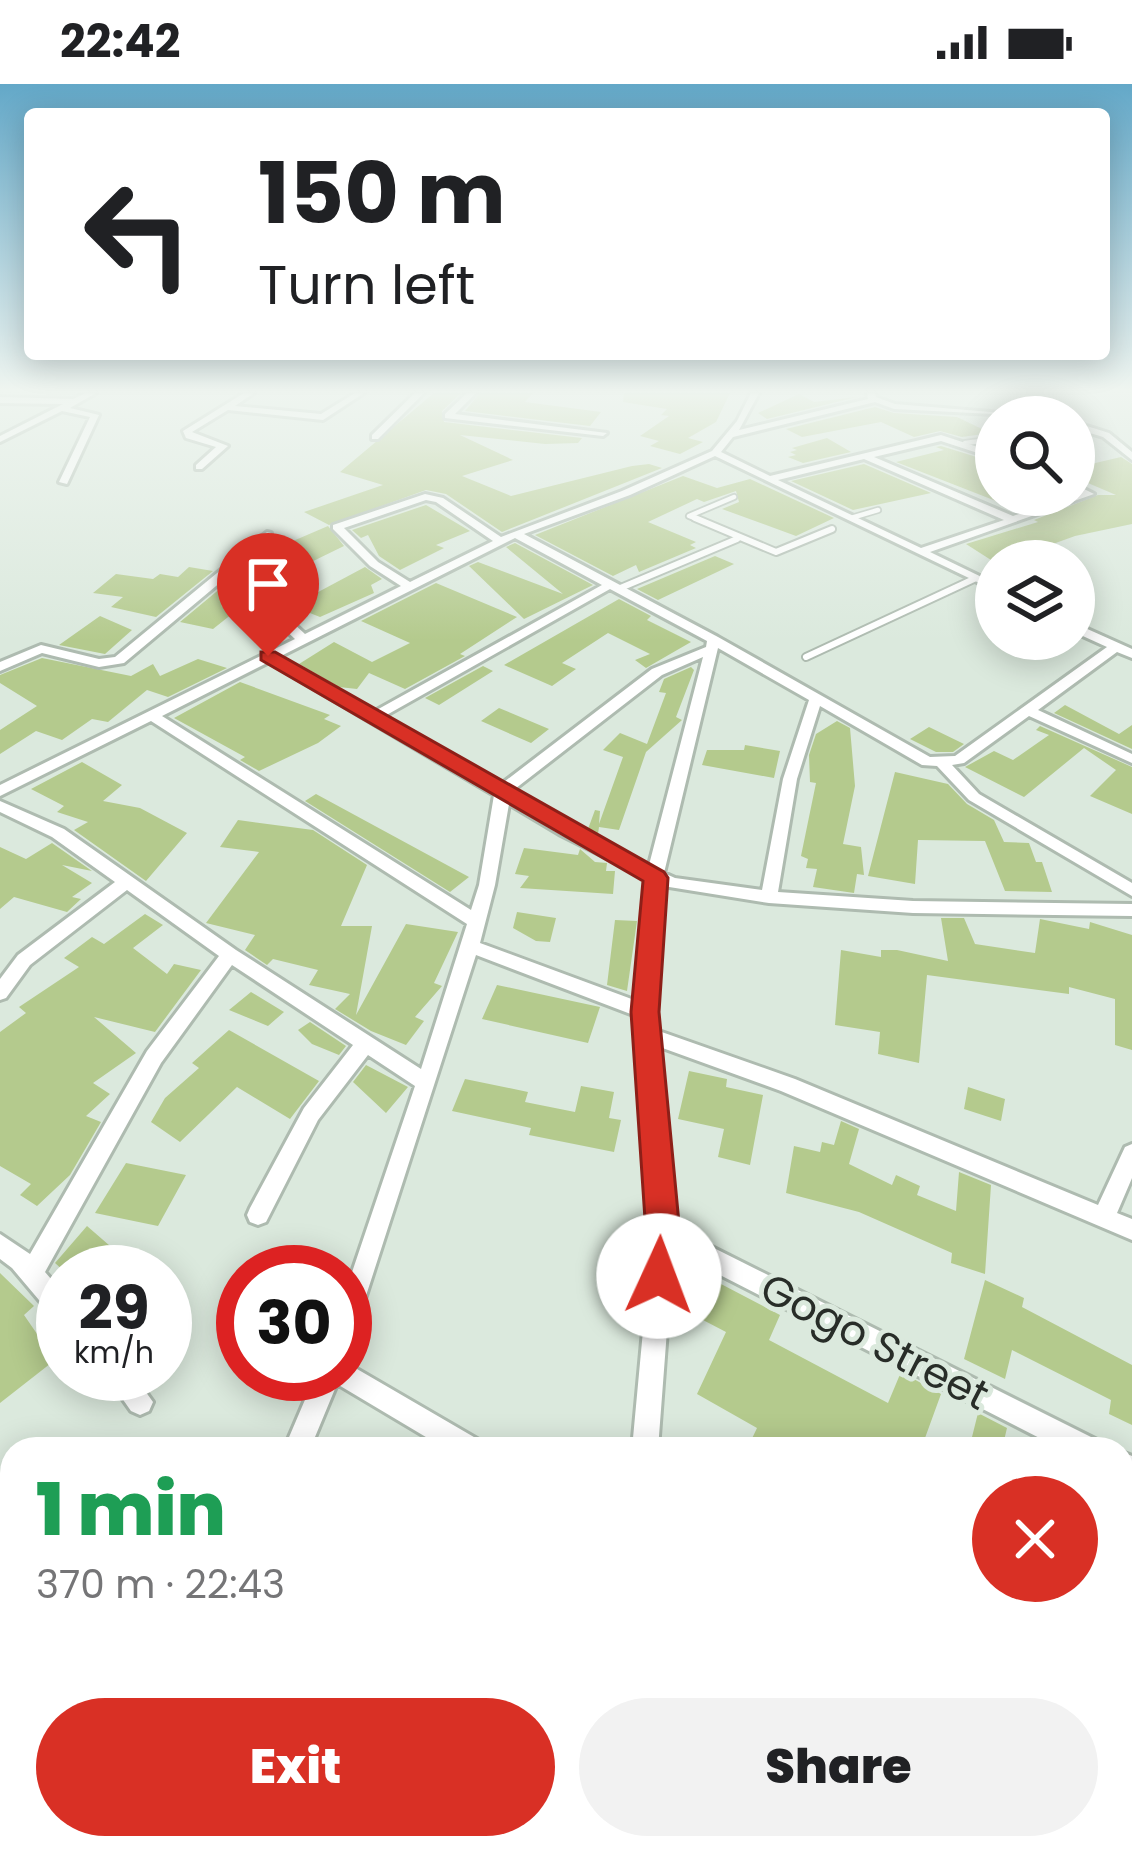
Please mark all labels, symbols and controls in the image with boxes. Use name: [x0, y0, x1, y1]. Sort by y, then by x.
text: 22:42: [60, 10, 180, 73]
text: 150 m: [258, 135, 506, 252]
icon: left: [60, 156, 216, 312]
text: Turn left: [258, 247, 475, 323]
map controls: [975, 396, 1095, 660]
button: search: [975, 396, 1095, 516]
pin: [217, 533, 319, 656]
button: layers: [975, 540, 1095, 660]
icon: arrive: [235, 551, 301, 617]
position arrow: [596, 1213, 722, 1339]
speed limit sign: 30: [216, 1245, 372, 1401]
street label: Gogo Street: [750, 1259, 999, 1424]
text: 29: [78, 1266, 150, 1350]
text: km/h: [74, 1331, 154, 1374]
text: 1 min: [36, 1459, 226, 1560]
button: close: [972, 1476, 1098, 1602]
text: 370 m · 22:43: [36, 1557, 285, 1612]
button: Exit: [36, 1698, 555, 1836]
button: Share: [579, 1698, 1098, 1836]

